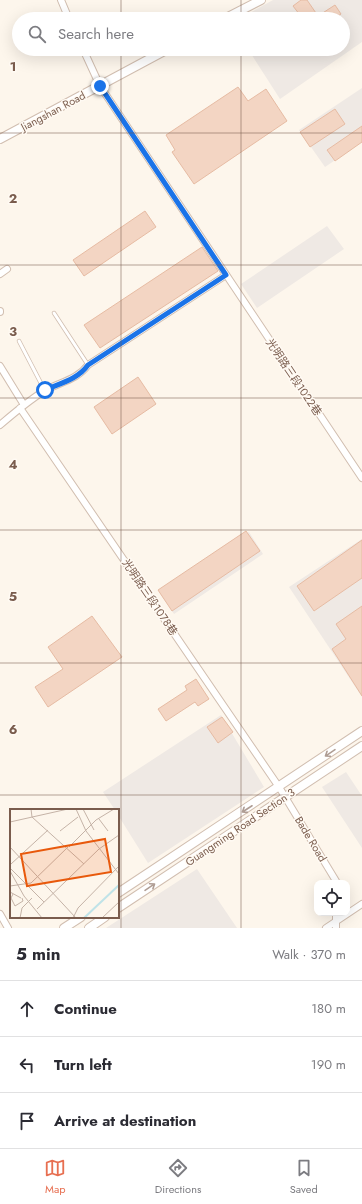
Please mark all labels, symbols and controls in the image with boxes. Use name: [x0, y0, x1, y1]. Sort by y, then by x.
search box: [12, 12, 350, 56]
icon: search: [26, 23, 48, 45]
text: Search here: [58, 23, 134, 45]
text: 1: [10, 57, 16, 76]
route end: [91, 77, 109, 95]
street label: Jiangshan Road: [16, 87, 88, 136]
text: 2: [9, 189, 17, 208]
text: 3: [9, 322, 17, 341]
street label: 光明路三段1022巷: [262, 335, 326, 419]
route start: [36, 381, 54, 399]
text: 4: [8, 455, 18, 474]
street label: 光明路三段1078巷: [118, 555, 182, 639]
text: 5: [9, 587, 17, 606]
text: 6: [9, 720, 18, 739]
one-way arrow: [325, 749, 336, 757]
street label: Guangming Road Section 3: [182, 784, 298, 870]
one-way arrow: [241, 804, 252, 813]
inset map: [10, 809, 119, 918]
street label: Bade Road: [291, 813, 331, 865]
map controls: [314, 880, 350, 916]
button: locate: [314, 880, 350, 916]
one-way arrow: [145, 882, 156, 891]
text: 5 min: [16, 942, 60, 966]
text: Walk · 370 m: [272, 945, 346, 964]
icon: ahead: [16, 998, 38, 1020]
text: Continue: [54, 998, 117, 1020]
text: 180 m: [311, 999, 346, 1018]
icon: left: [16, 1054, 38, 1076]
text: Turn left: [54, 1054, 112, 1076]
text: 190 m: [311, 1055, 346, 1074]
icon: arrive: [16, 1110, 38, 1132]
text: Arrive at destination: [54, 1110, 196, 1132]
tab: Map: [44, 1157, 66, 1197]
tab: Directions: [155, 1157, 201, 1197]
tab: Saved: [290, 1157, 318, 1197]

